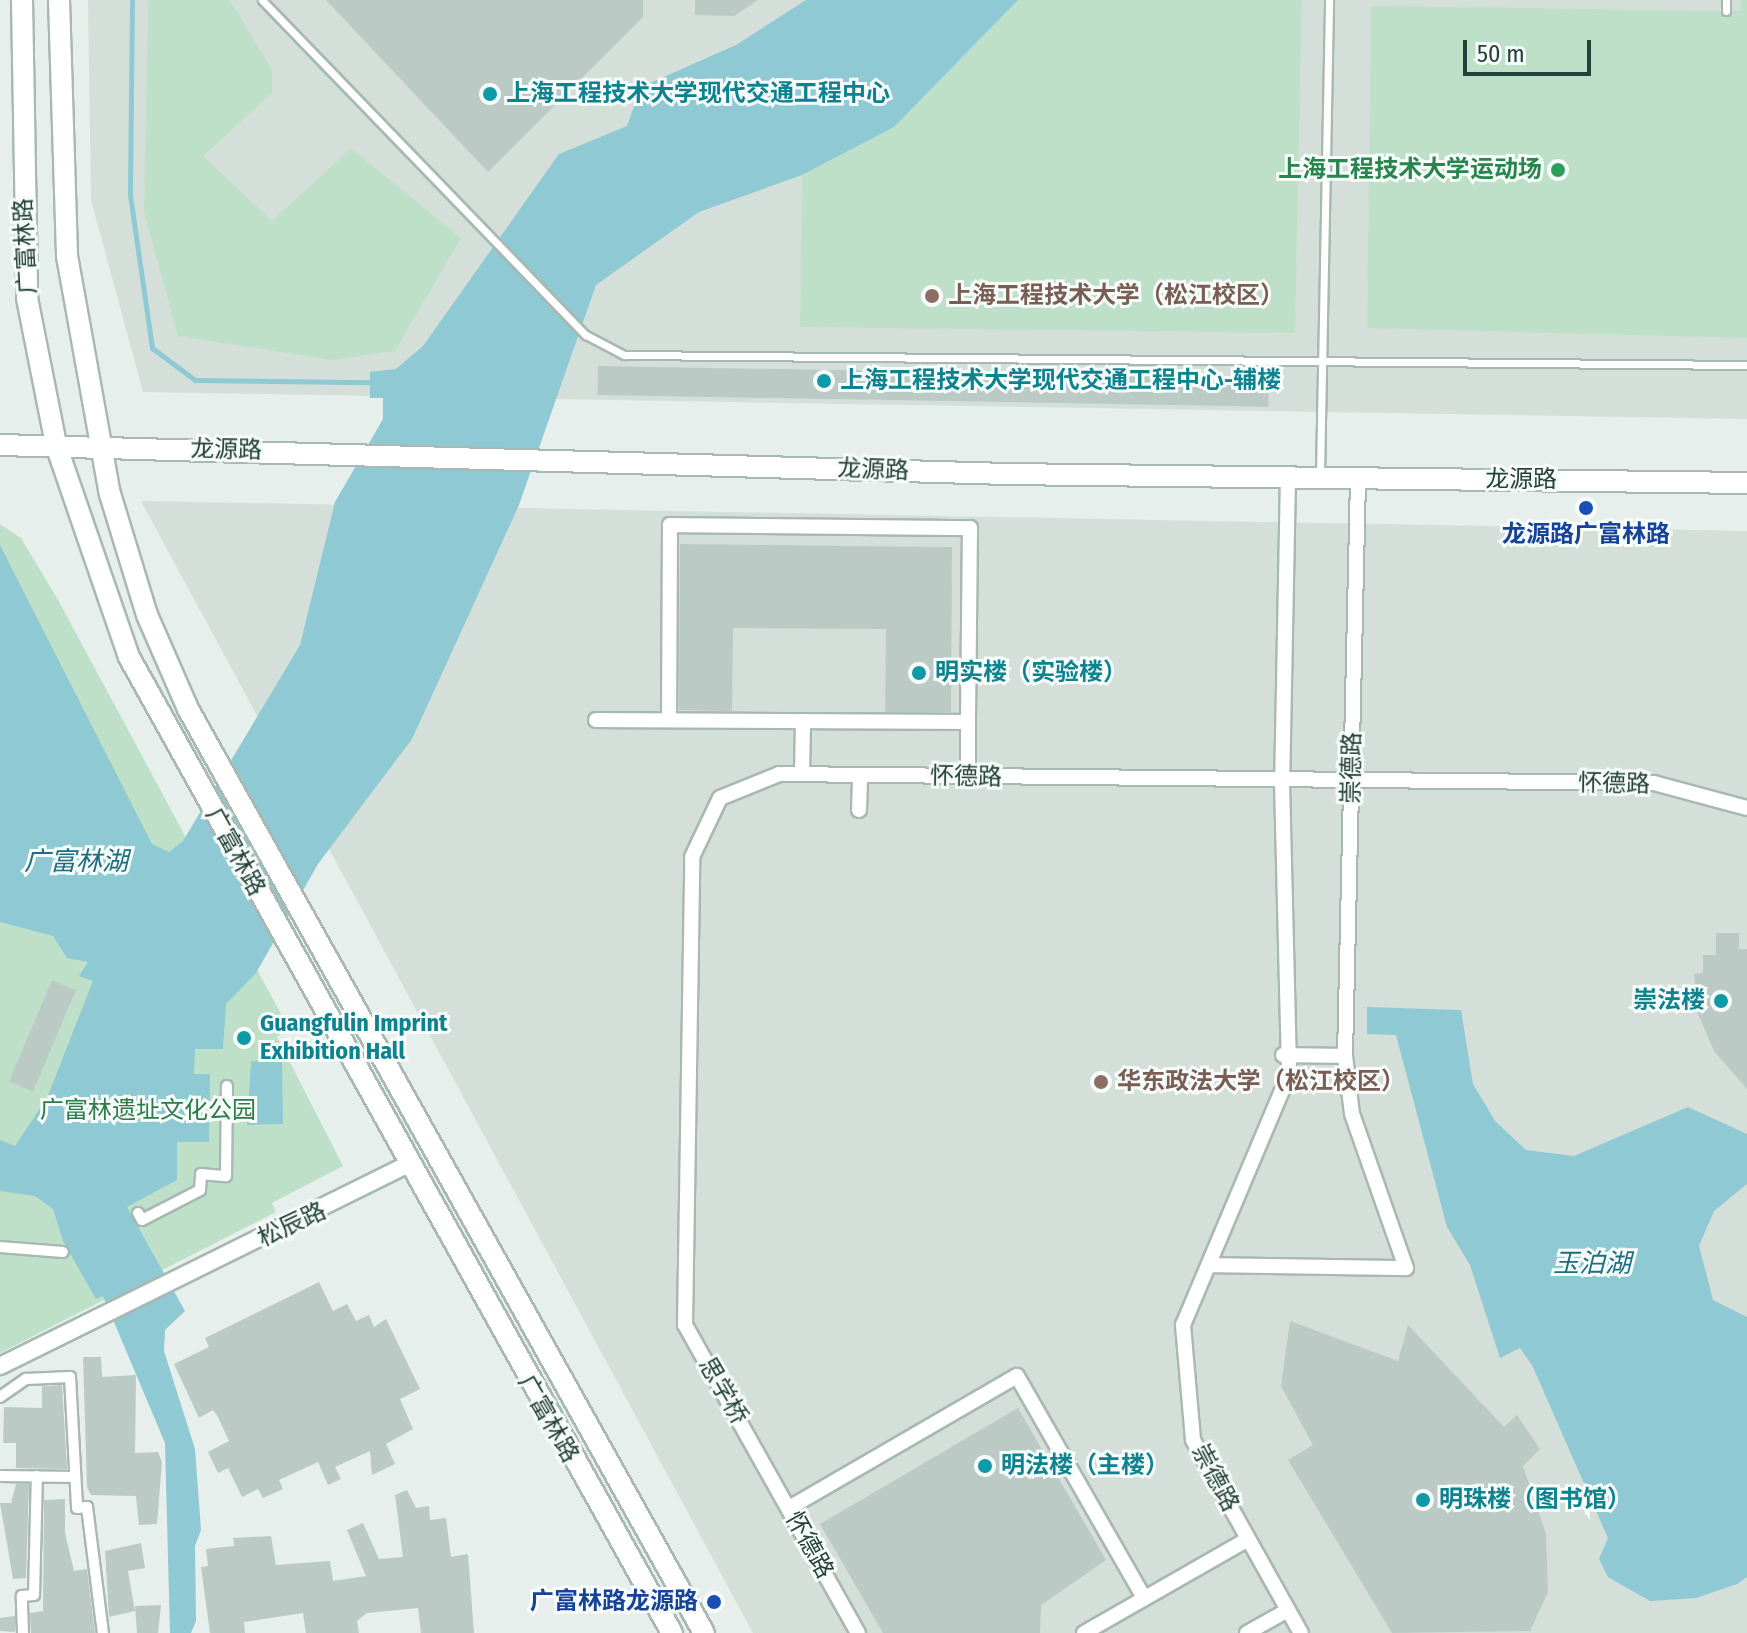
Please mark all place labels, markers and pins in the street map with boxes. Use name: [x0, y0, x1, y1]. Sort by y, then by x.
place label: 上海工程技术大学现代交通工程中心: [506, 80, 890, 108]
marker: 上海工程技术大学现代交通工程中心: [481, 85, 499, 103]
place label: 上海工程技术大学运动场: [1278, 156, 1542, 184]
marker: 上海工程技术大学运动场: [1549, 161, 1567, 179]
place label: 上海工程技术大学（松江校区）: [948, 282, 1284, 310]
marker: 上海工程技术大学（松江校区）: [923, 287, 941, 305]
place label: 上海工程技术大学现代交通工程中心-辅楼: [840, 367, 1281, 395]
marker: 上海工程技术大学现代交通工程中心-辅楼: [815, 372, 833, 390]
marker: 龙源路广富林路: [1577, 499, 1595, 517]
place label: 龙源路广富林路: [1502, 521, 1670, 549]
place label: 明实楼（实验楼）: [935, 659, 1127, 687]
marker: 明实楼（实验楼）: [910, 664, 928, 682]
place label: 崇法楼: [1633, 987, 1705, 1015]
marker: 崇法楼: [1712, 992, 1730, 1010]
place label: Guangfulin Imprint Exhibition Hall: [260, 1010, 448, 1066]
marker: Guangfulin Imprint Exhibition Hall: [235, 1029, 253, 1047]
place label: 华东政法大学（松江校区）: [1117, 1068, 1405, 1096]
marker: 华东政法大学（松江校区）: [1092, 1073, 1110, 1091]
place label: 明法楼（主楼）: [1001, 1452, 1169, 1480]
marker: 明法楼（主楼）: [976, 1457, 994, 1475]
place label: 明珠楼（图书馆）: [1439, 1486, 1631, 1514]
marker: 明珠楼（图书馆）: [1414, 1491, 1432, 1509]
place label: 广富林路龙源路: [530, 1588, 698, 1616]
marker: 广富林路龙源路: [705, 1593, 723, 1611]

